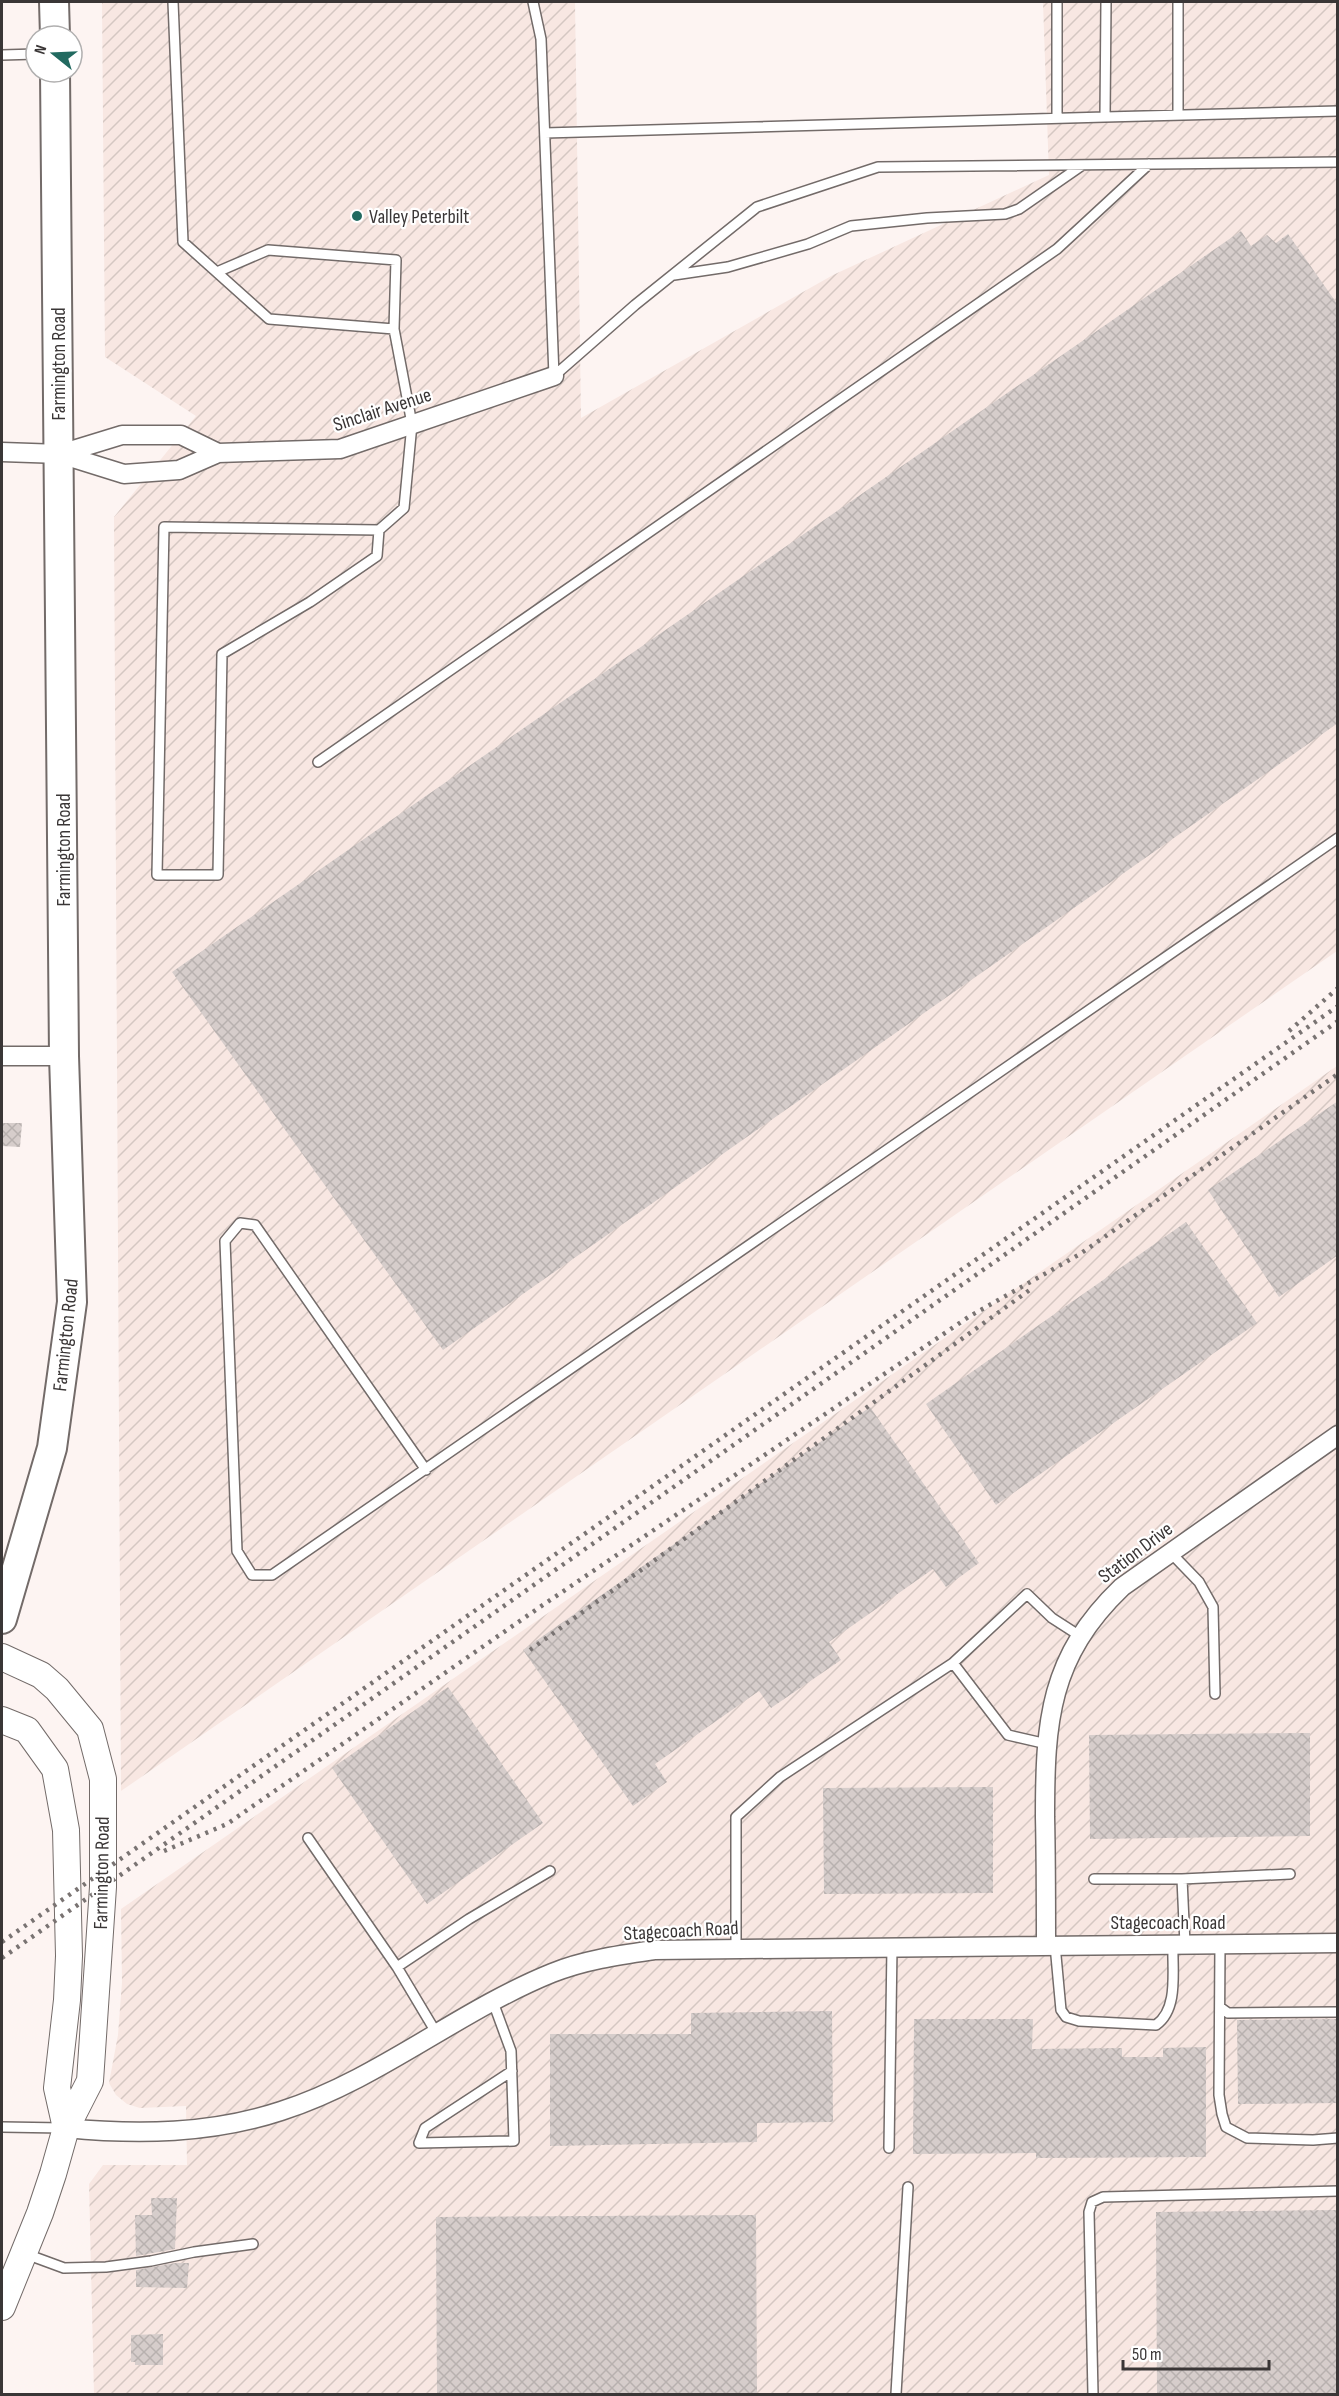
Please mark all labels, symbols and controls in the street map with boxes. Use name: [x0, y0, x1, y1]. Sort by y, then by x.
north arrow: [24, 24, 84, 84]
text: N: [31, 43, 52, 57]
place label: Valley Peterbilt: [369, 205, 469, 229]
marker: Valley Peterbilt: [350, 209, 364, 223]
street label: Farmington Road: [47, 308, 71, 420]
street label: Sinclair Avenue: [330, 383, 434, 437]
street label: Farmington Road: [52, 794, 76, 906]
street label: Farmington Road: [48, 1278, 84, 1393]
street label: Station Drive: [1094, 1517, 1178, 1589]
street label: Farmington Road: [89, 1816, 115, 1930]
street label: Stagecoach Road: [1110, 1911, 1226, 1935]
street label: Stagecoach Road: [623, 1916, 739, 1946]
scale bar: [1123, 2333, 1268, 2371]
text: 50 m: [1132, 2344, 1162, 2365]

